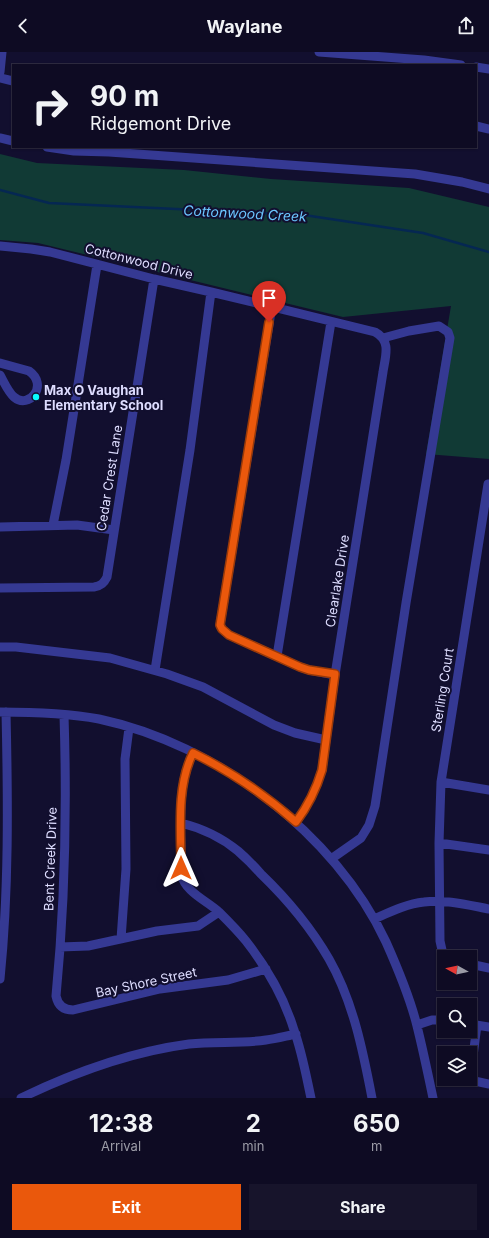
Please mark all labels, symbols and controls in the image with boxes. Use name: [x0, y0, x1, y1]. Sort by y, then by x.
icon: back: [12, 15, 34, 37]
icon: share: [455, 15, 477, 37]
text: Waylane: [207, 16, 282, 37]
text: 90 m: [90, 79, 159, 113]
icon: right: [24, 80, 76, 132]
text: Ridgemont Drive: [90, 113, 231, 134]
water label: Cottonwood Creek: [183, 201, 307, 225]
street label: Cottonwood Drive: [83, 240, 195, 282]
pin: [252, 281, 286, 322]
icon: arrive: [258, 287, 280, 309]
place label: Max O Vaughan Elementary School: [44, 382, 163, 413]
marker: Max O Vaughan Elementary School: [31, 392, 41, 402]
street label: Cedar Crest Lane: [93, 424, 125, 532]
street label: Clearlake Drive: [322, 534, 352, 628]
street label: Sterling Court: [427, 647, 457, 733]
street label: Bent Creek Drive: [40, 807, 60, 911]
position arrow: [160, 847, 202, 889]
north arrow: [437, 950, 477, 990]
map controls: [437, 950, 477, 1086]
street label: Bay Shore Street: [94, 963, 198, 1001]
button: search: [437, 998, 477, 1038]
button: layers: [437, 1046, 477, 1086]
text: 12:38: [89, 1109, 153, 1138]
text: 2: [246, 1109, 261, 1138]
text: 650: [353, 1109, 400, 1138]
text: Arrival: [101, 1138, 141, 1154]
text: min: [242, 1138, 264, 1154]
text: m: [371, 1138, 382, 1154]
button: Exit: [12, 1184, 241, 1230]
button: Share: [249, 1184, 477, 1230]

